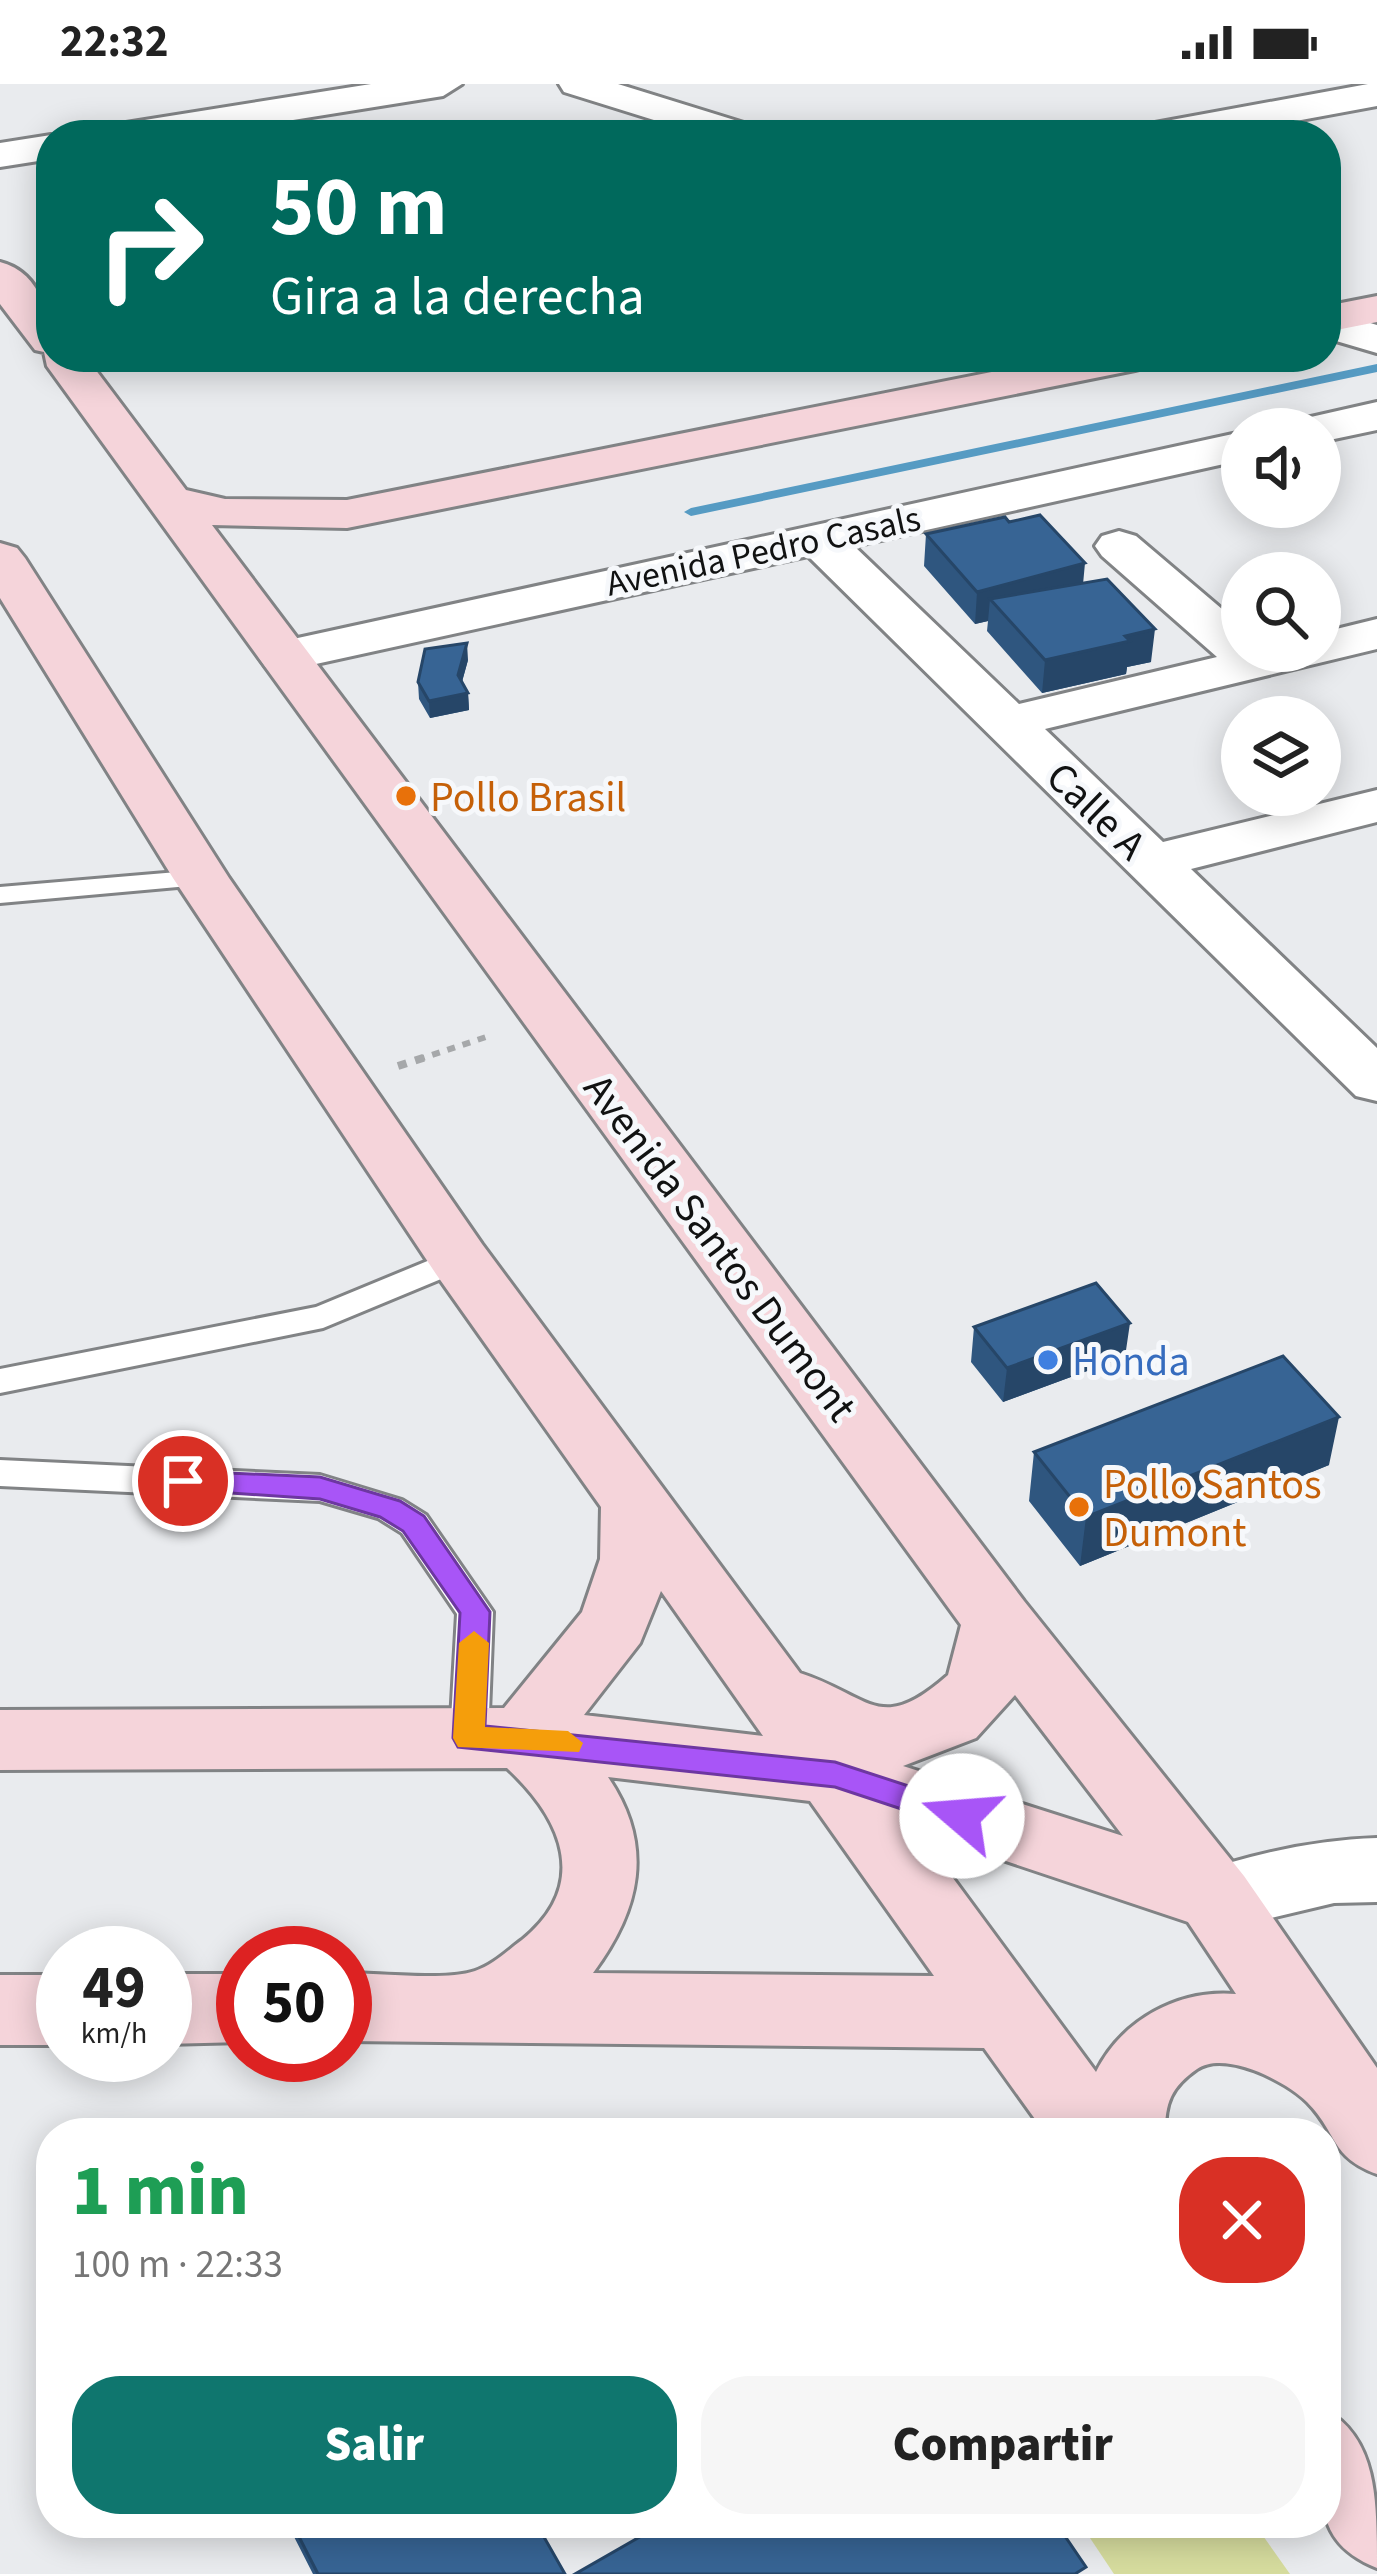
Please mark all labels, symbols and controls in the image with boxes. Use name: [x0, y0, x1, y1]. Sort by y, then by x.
text: 22:32: [60, 10, 169, 74]
text: 50 m: [270, 148, 448, 268]
icon: right: [72, 168, 228, 324]
text: Gira a la derecha: [270, 259, 645, 336]
map controls: [1221, 408, 1341, 816]
button: sound: [1221, 408, 1341, 528]
street label: Avenida Pedro Casals: [601, 493, 925, 610]
button: search: [1221, 552, 1341, 672]
button: layers: [1221, 696, 1341, 816]
street label: Calle A: [1032, 749, 1159, 874]
place label: Pollo Brasil: [430, 768, 626, 828]
marker: Pollo Brasil: [393, 783, 419, 809]
street label: Avenida Santos Dumont: [569, 1062, 870, 1434]
place label: Honda: [1072, 1332, 1190, 1392]
marker: Honda: [1035, 1347, 1061, 1373]
pin: [132, 1430, 234, 1532]
icon: arrive: [150, 1448, 216, 1514]
place label: Pollo Santos Dumont: [1103, 1455, 1322, 1563]
marker: Pollo Santos Dumont: [1066, 1494, 1092, 1520]
position arrow: [899, 1753, 1025, 1879]
speed limit sign: 50: [216, 1926, 372, 2082]
text: 49: [82, 1946, 146, 2031]
text: km/h: [81, 2012, 147, 2055]
text: 1 min: [72, 2140, 249, 2243]
button: close: [1179, 2157, 1305, 2283]
text: 100 m · 22:33: [72, 2237, 283, 2293]
button: Salir: [72, 2376, 677, 2514]
button: Compartir: [701, 2376, 1305, 2514]

